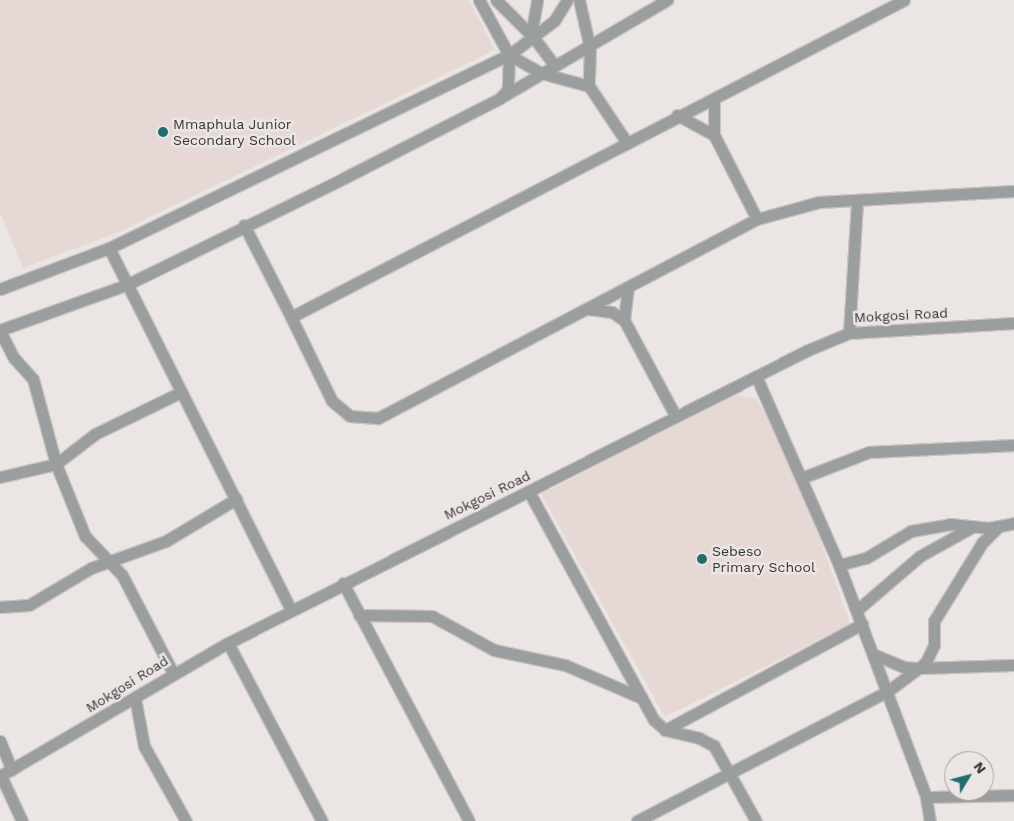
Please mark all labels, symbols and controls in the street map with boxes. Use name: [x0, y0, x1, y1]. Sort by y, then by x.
place label: Mmaphula Junior Secondary School: [173, 116, 296, 148]
marker: Mmaphula Junior Secondary School: [157, 126, 169, 138]
street label: Mokgosi Road: [854, 304, 948, 326]
street label: Mokgosi Road: [441, 467, 533, 523]
place label: Sebeso Primary School: [712, 543, 816, 576]
marker: Sebeso Primary School: [696, 553, 708, 565]
street label: Mokgosi Road: [83, 652, 171, 716]
north arrow: [944, 751, 994, 801]
text: N: [971, 759, 990, 777]

